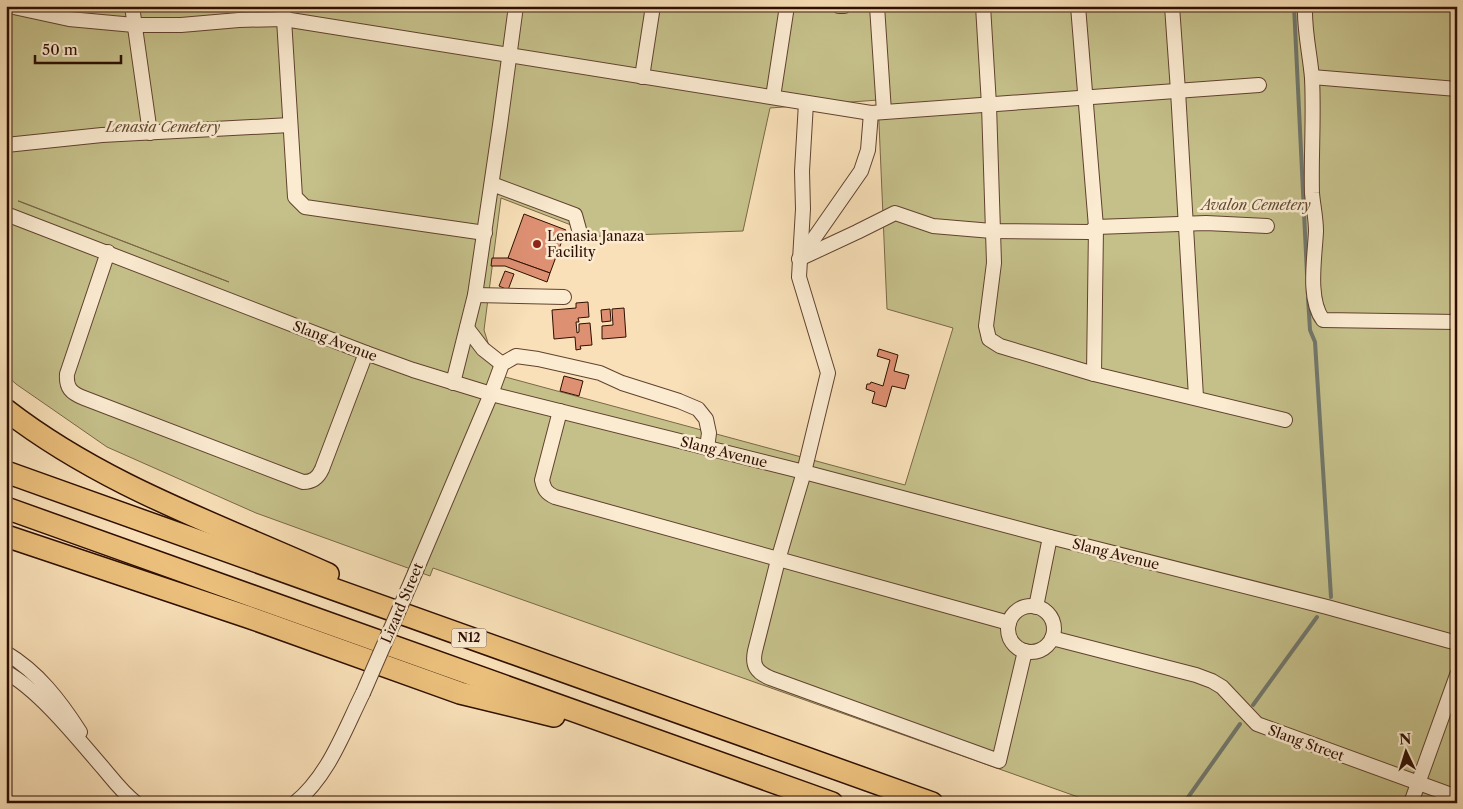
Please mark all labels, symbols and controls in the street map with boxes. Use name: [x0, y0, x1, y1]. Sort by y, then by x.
scale bar: [35, 32, 121, 64]
text: 50 m: [42, 40, 78, 59]
park label: Lenasia Cemetery: [105, 118, 220, 136]
park label: Avalon Cemetery: [1199, 196, 1311, 214]
place label: Lenasia Janaza Facility: [547, 227, 645, 261]
marker: Lenasia Janaza Facility: [531, 238, 543, 250]
street label: Slang Avenue: [290, 317, 380, 365]
street label: Slang Avenue: [679, 432, 770, 472]
street label: Slang Avenue: [1071, 534, 1162, 574]
street label: Lizard Street: [377, 560, 427, 646]
road number: N12: [452, 628, 486, 648]
street label: Slang Street: [1266, 721, 1346, 765]
north arrow: [1380, 726, 1430, 776]
text: N: [1398, 730, 1412, 748]

